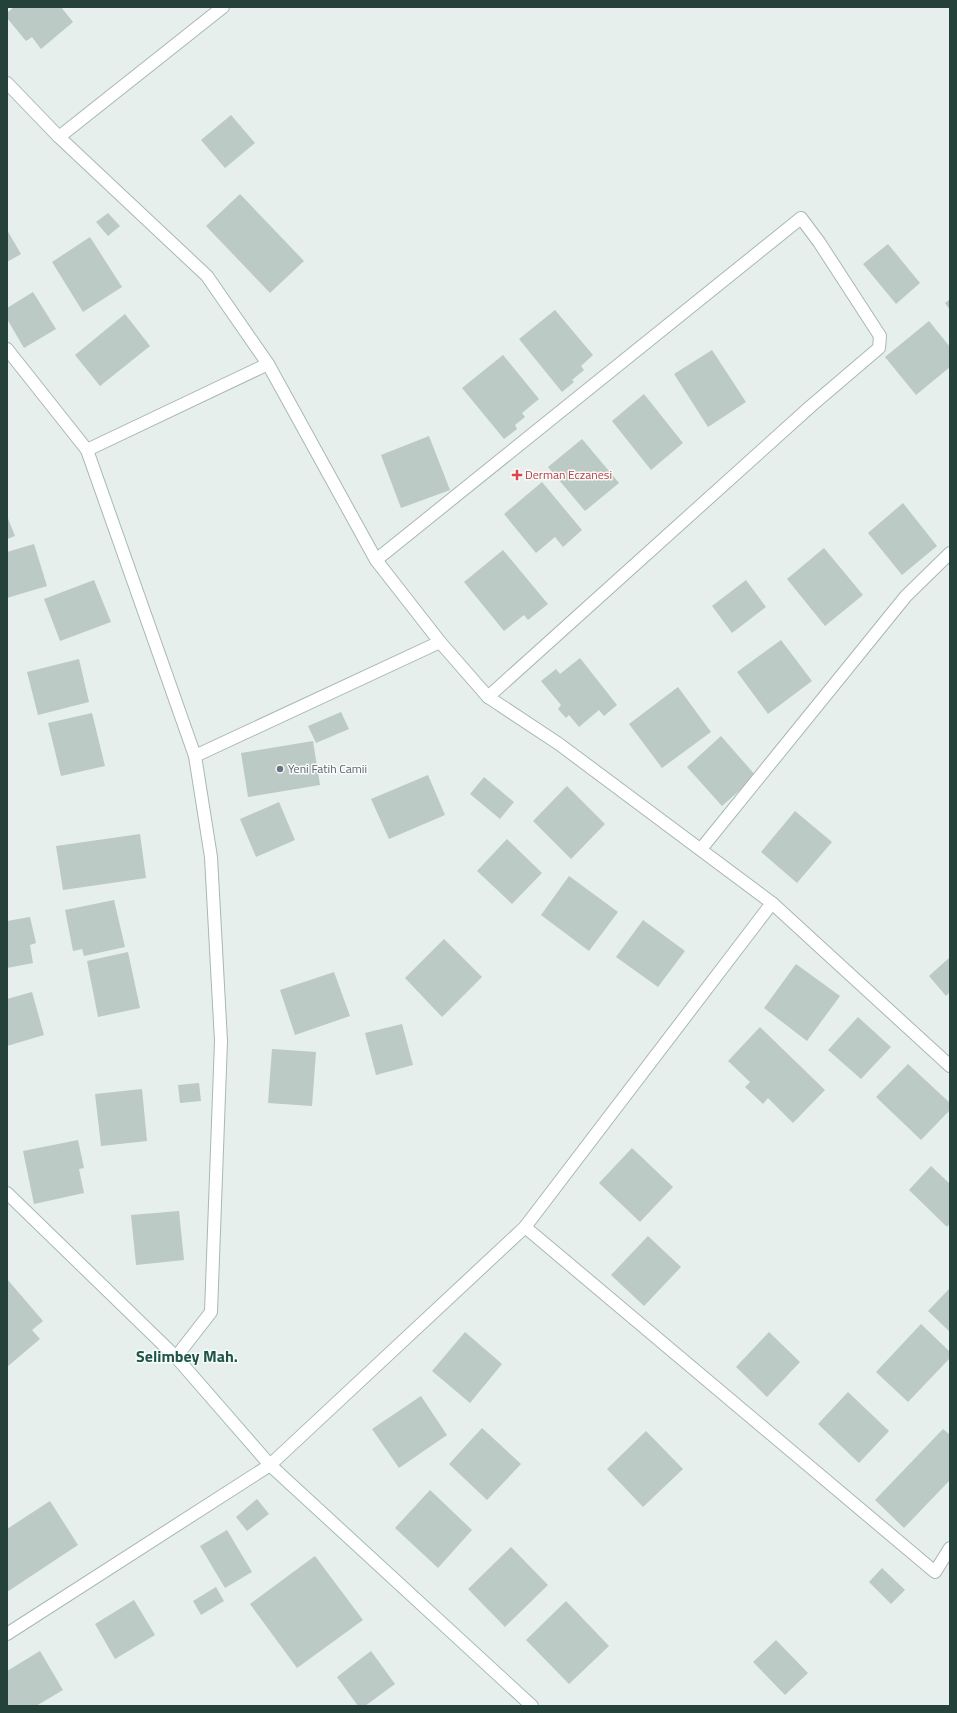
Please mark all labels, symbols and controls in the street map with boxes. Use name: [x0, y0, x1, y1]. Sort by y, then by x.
place label: Derman Eczanesi: [525, 465, 612, 484]
marker: Derman Eczanesi: [512, 470, 522, 480]
place label: Yeni Fatih Camii: [288, 759, 367, 778]
marker: Yeni Fatih Camii: [275, 764, 285, 774]
district label: Selimbey Mah.: [136, 1344, 238, 1368]

